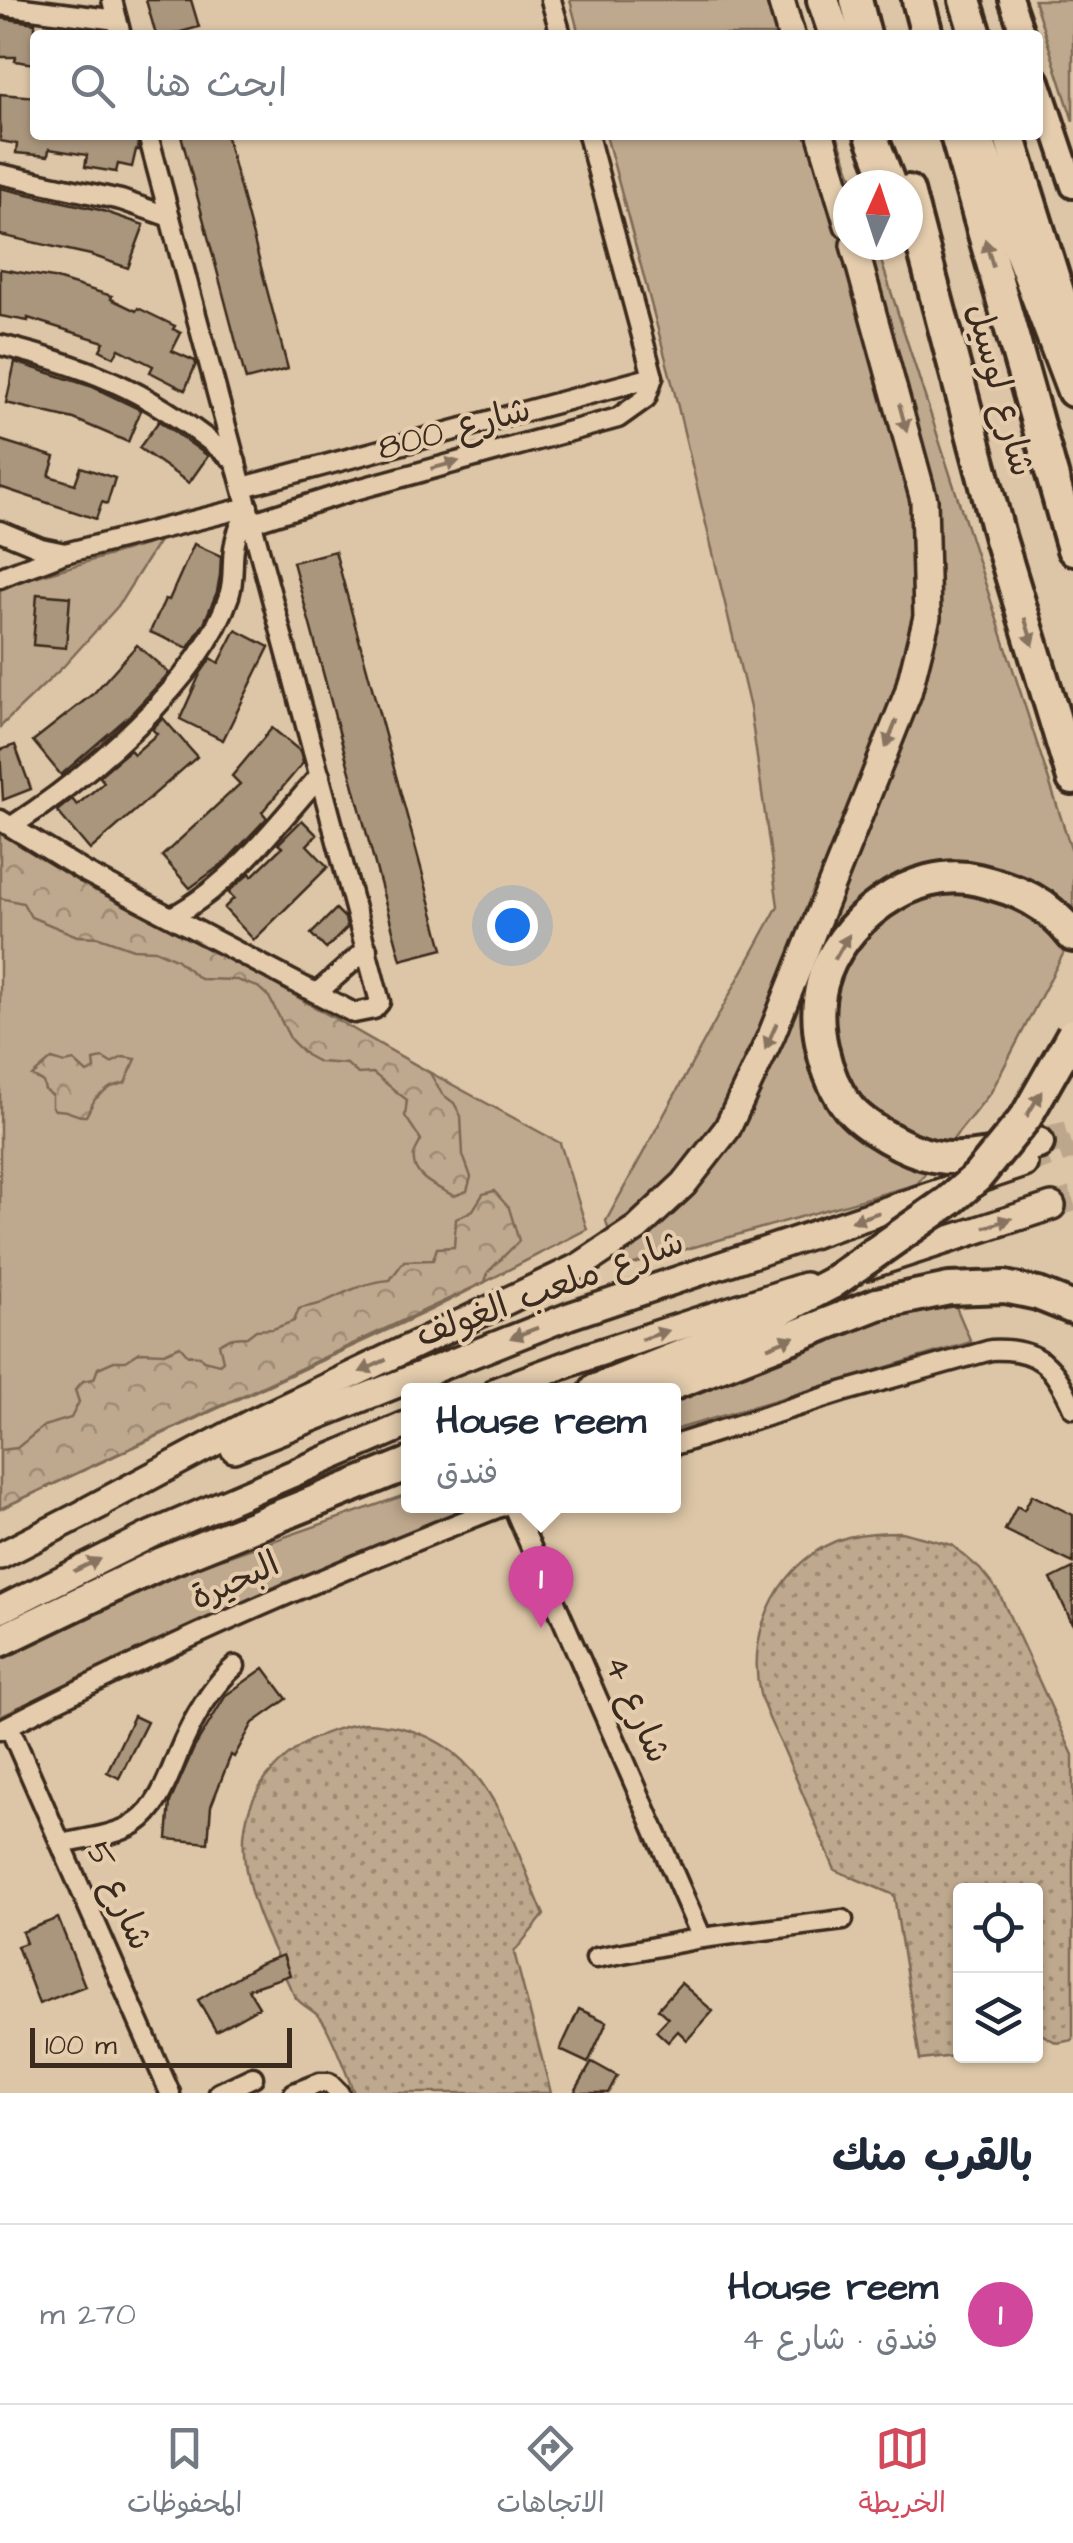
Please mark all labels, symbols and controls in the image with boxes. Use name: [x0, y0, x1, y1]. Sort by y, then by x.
search box: [30, 30, 1043, 140]
icon: search: [65, 58, 120, 113]
text: ابحث هنا: [145, 59, 287, 111]
north arrow: [833, 170, 923, 260]
one-way arrow: [981, 237, 996, 268]
street label: شارع لوسيل: [953, 298, 1047, 482]
street label: شارع 800: [372, 385, 536, 473]
one-way arrow: [896, 402, 912, 433]
one-way arrow: [430, 457, 461, 473]
one-way arrow: [1022, 618, 1037, 648]
one-way arrow: [883, 720, 899, 750]
your location: [487, 900, 538, 951]
one-way arrow: [832, 933, 850, 961]
one-way arrow: [763, 1021, 779, 1051]
one-way arrow: [1024, 1090, 1043, 1117]
one-way arrow: [850, 1211, 880, 1226]
one-way arrow: [983, 1215, 1013, 1230]
street label: شارع ملعب الغولف: [409, 1218, 691, 1360]
one-way arrow: [509, 1326, 539, 1341]
one-way arrow: [641, 1326, 671, 1341]
one-way arrow: [767, 1333, 797, 1349]
one-way arrow: [358, 1357, 387, 1374]
popup: [401, 1383, 681, 1513]
text: House reem: [436, 1396, 646, 1448]
text: فندق: [436, 1451, 498, 1496]
street label: البحيرة: [183, 1540, 287, 1622]
pin: 1: [508, 1546, 574, 1628]
one-way arrow: [73, 1557, 102, 1574]
street label: شارع 4: [592, 1647, 682, 1771]
street label: شارع 5: [73, 1834, 165, 1958]
map controls: [953, 1883, 1043, 2063]
button: locate: [953, 1883, 1043, 1973]
button: layers: [953, 1973, 1043, 2063]
scale bar: [30, 2023, 292, 2068]
text: 100 m: [45, 2026, 117, 2065]
text: بالقرب منك: [832, 2129, 1033, 2187]
text: House reem: [728, 2262, 938, 2314]
text: 270 m: [40, 2292, 136, 2337]
text: 1: [998, 2292, 1003, 2337]
text: فندق · شارع 4: [742, 2317, 938, 2362]
tab: المحفوظات: [127, 2421, 242, 2527]
tab: الاتجاهات: [496, 2421, 605, 2527]
tab: الخريطة: [859, 2421, 946, 2527]

